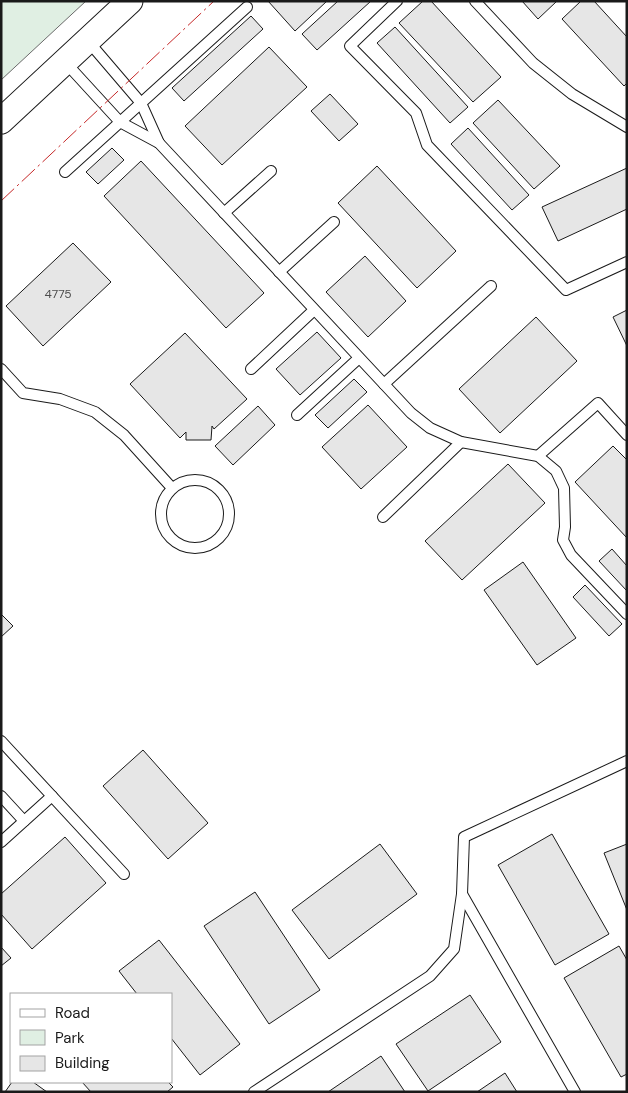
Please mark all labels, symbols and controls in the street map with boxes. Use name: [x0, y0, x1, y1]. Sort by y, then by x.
house number: 4775: [44, 286, 72, 302]
legend: [10, 993, 172, 1083]
text: Road: [55, 1003, 90, 1023]
text: Park: [55, 1028, 85, 1048]
text: Building: [55, 1053, 110, 1073]

